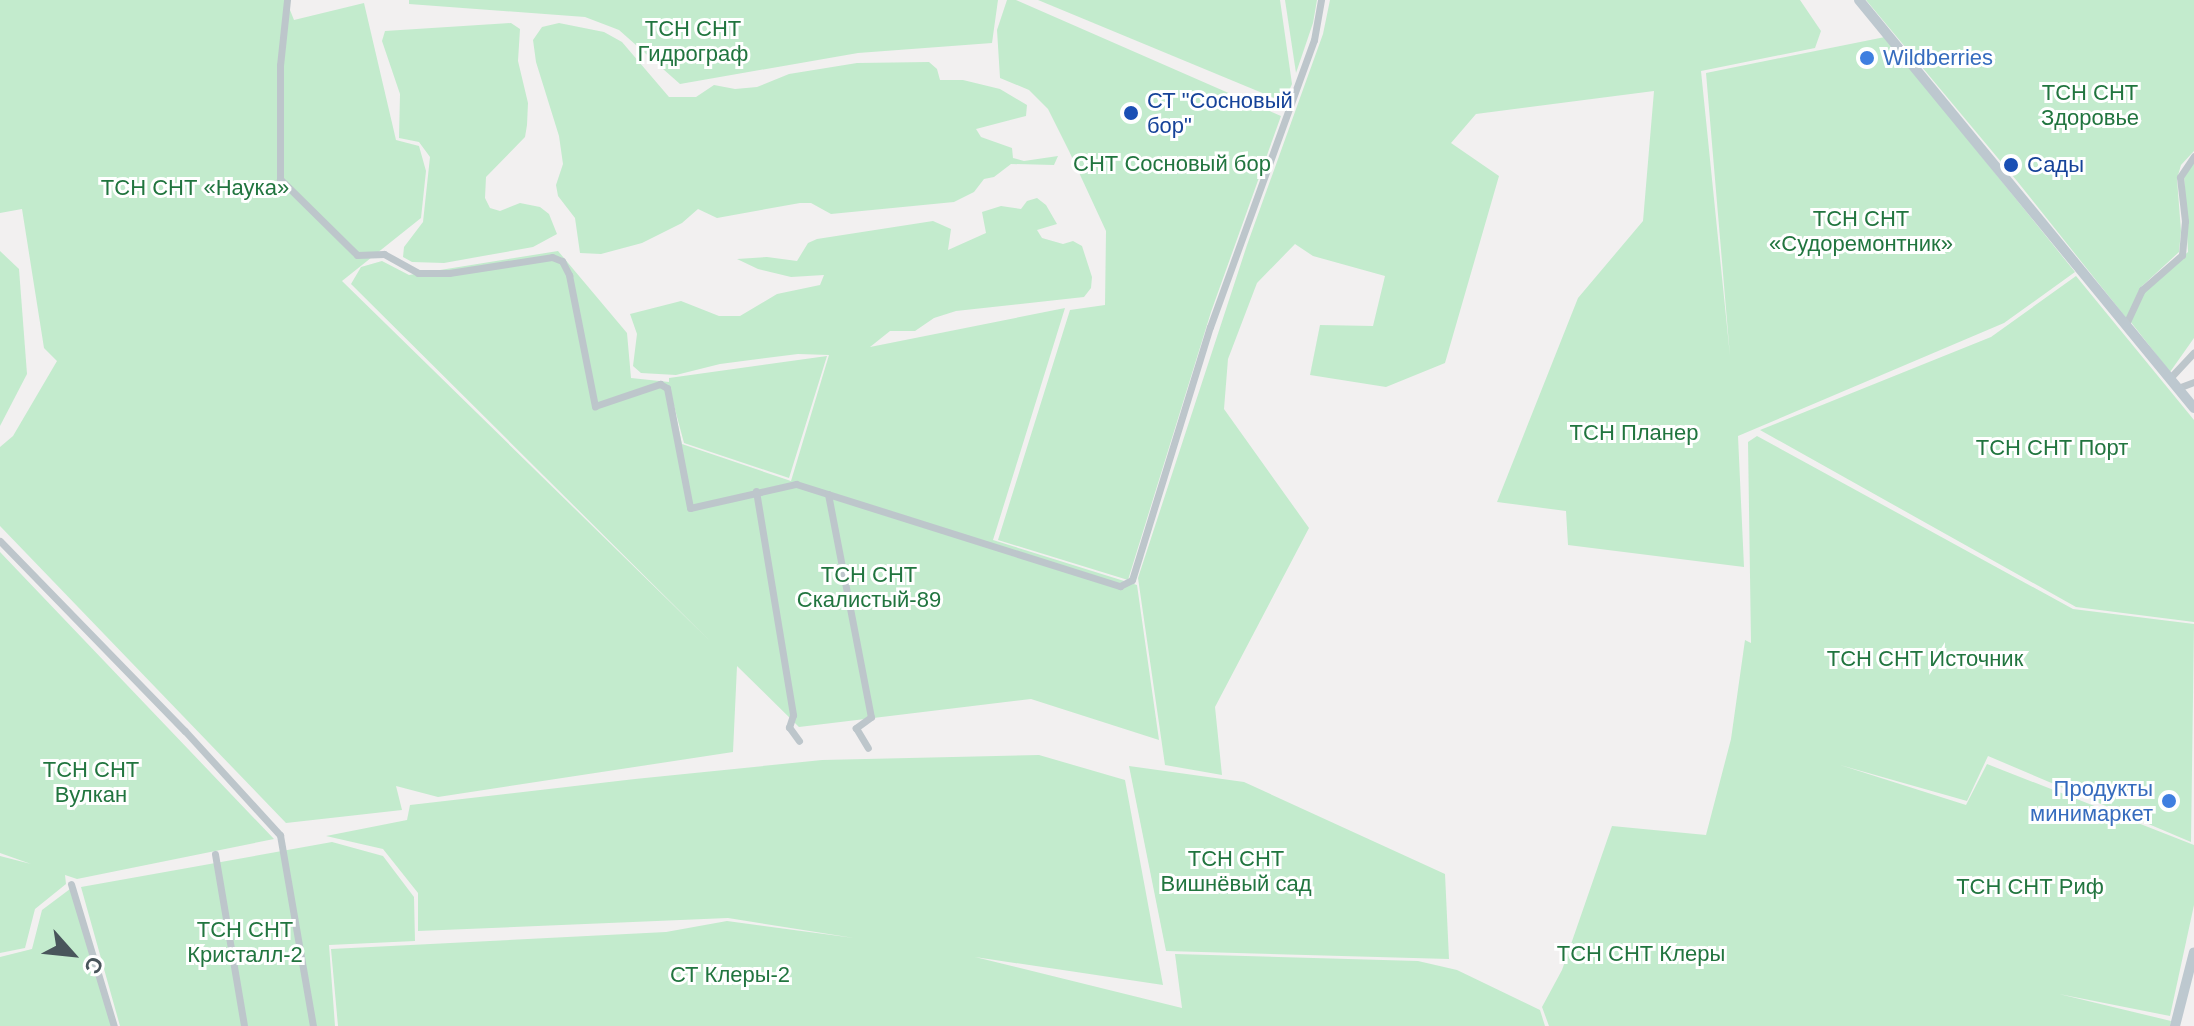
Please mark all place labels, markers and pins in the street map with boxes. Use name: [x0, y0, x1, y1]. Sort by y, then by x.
place label: Wildberries: [1883, 45, 1993, 71]
marker: Wildberries: [1858, 49, 1876, 67]
place label: СТ "Сосновый бор": [1147, 87, 1293, 138]
marker: СТ "Сосновый бор": [1122, 104, 1140, 122]
place label: Сады: [2027, 152, 2084, 178]
marker: Сады: [2002, 156, 2020, 174]
place label: Продукты минимаркет: [2030, 775, 2153, 826]
marker: Продукты минимаркет: [2160, 792, 2178, 810]

